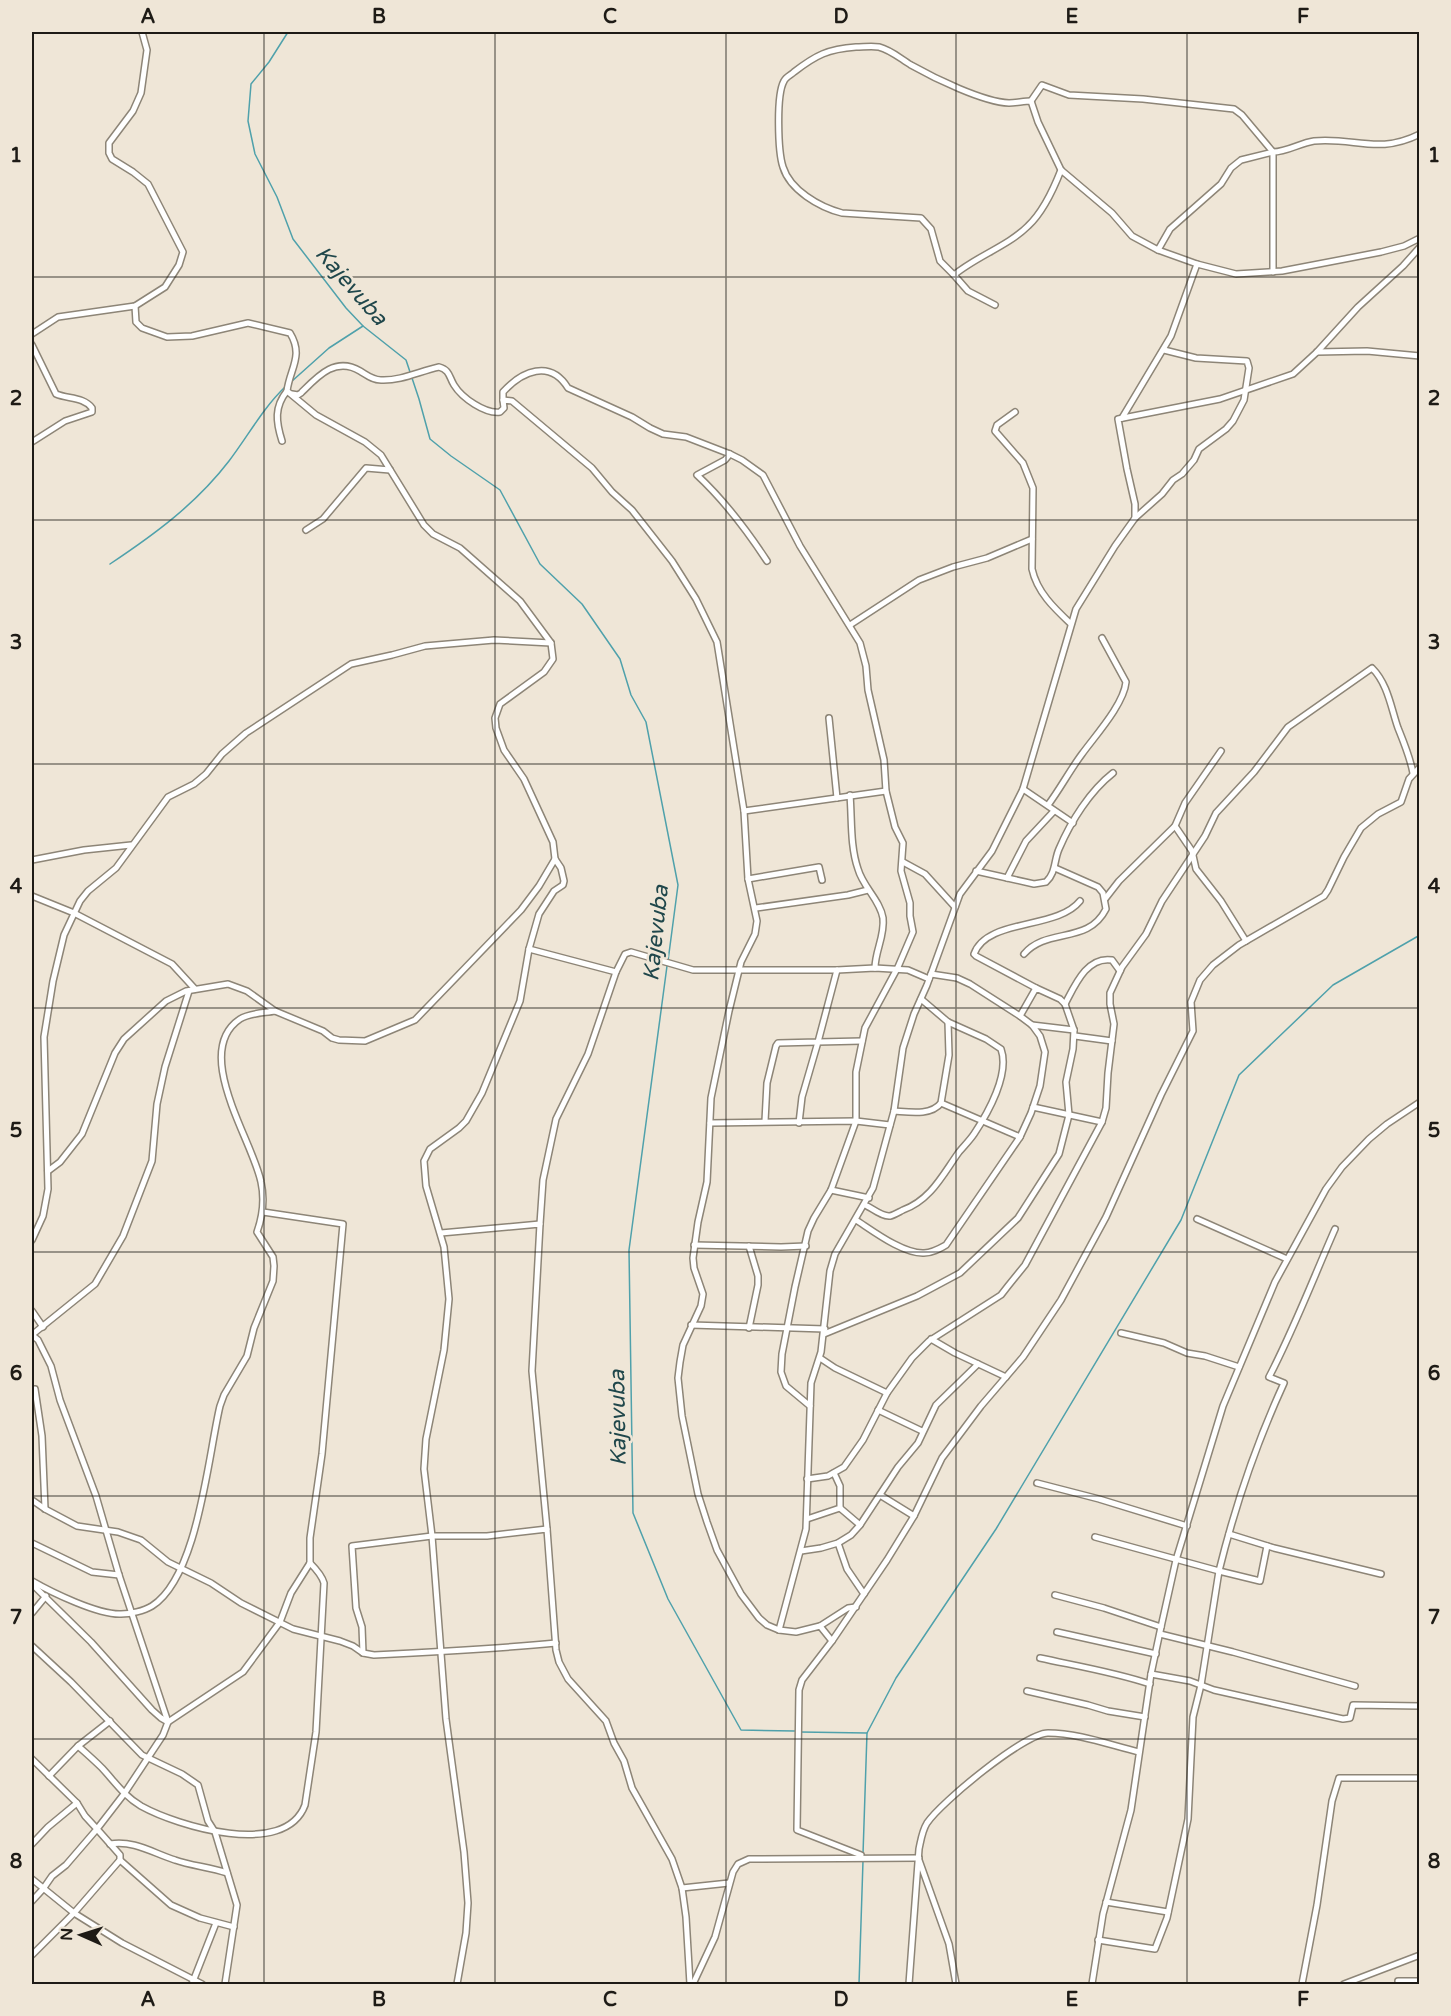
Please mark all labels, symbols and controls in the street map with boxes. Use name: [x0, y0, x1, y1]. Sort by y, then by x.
text: A: [141, 5, 156, 29]
text: B: [372, 5, 386, 29]
text: C: [603, 5, 617, 29]
text: D: [833, 5, 849, 29]
text: E: [1066, 5, 1079, 29]
text: F: [1297, 5, 1309, 29]
text: 1: [10, 144, 22, 168]
text: 1: [1428, 144, 1440, 168]
water label: Kajevuba: [310, 241, 393, 331]
text: 2: [10, 387, 22, 411]
text: 2: [1428, 387, 1440, 411]
text: 3: [10, 631, 22, 655]
text: 3: [1428, 631, 1440, 655]
text: 4: [10, 875, 23, 899]
text: 4: [1428, 875, 1441, 899]
water label: Kajevuba: [638, 883, 674, 982]
text: 5: [10, 1119, 22, 1143]
text: 5: [1428, 1119, 1440, 1143]
text: 6: [10, 1362, 22, 1386]
text: 6: [1428, 1362, 1440, 1386]
water label: Kajevuba: [604, 1369, 632, 1466]
text: 7: [10, 1606, 22, 1630]
text: 7: [1428, 1606, 1440, 1630]
text: 8: [10, 1850, 22, 1874]
text: 8: [1428, 1850, 1440, 1874]
north arrow: [51, 1905, 111, 1965]
text: N: [57, 1927, 77, 1941]
text: A: [141, 1988, 156, 2012]
text: B: [372, 1988, 386, 2012]
text: C: [603, 1988, 617, 2012]
text: D: [833, 1988, 849, 2012]
text: E: [1066, 1988, 1079, 2012]
text: F: [1297, 1988, 1309, 2012]

